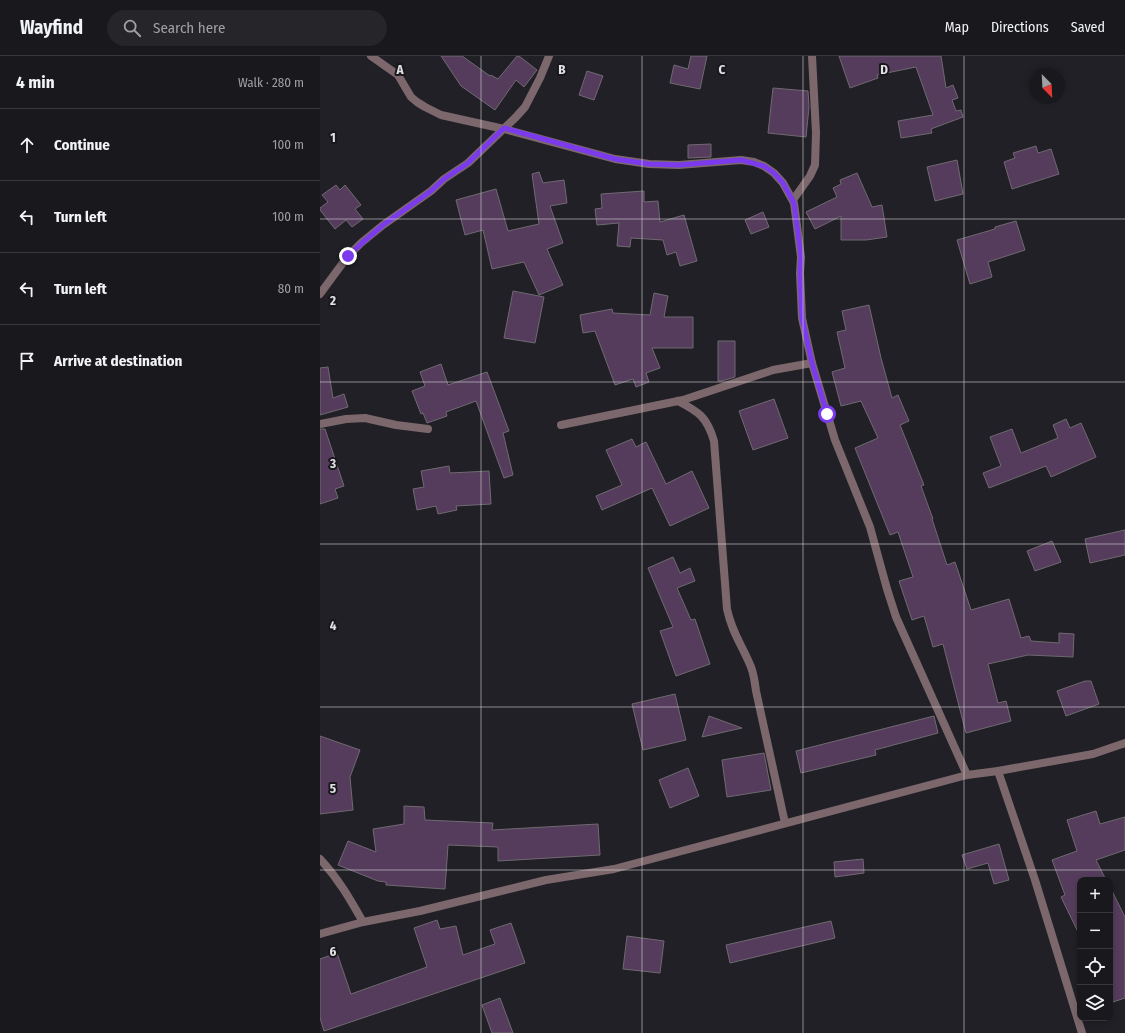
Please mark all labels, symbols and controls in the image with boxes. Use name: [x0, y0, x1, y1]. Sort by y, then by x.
search box: [107, 10, 387, 46]
text: Wayfind: [20, 16, 83, 39]
icon: search: [121, 17, 143, 39]
text: Search here: [153, 19, 225, 37]
text: Map: [945, 19, 969, 36]
text: Directions: [991, 19, 1049, 36]
text: Saved: [1071, 19, 1105, 36]
text: A: [395, 62, 404, 77]
text: B: [558, 62, 566, 77]
text: C: [719, 62, 726, 77]
text: D: [880, 62, 888, 77]
north arrow: [1029, 68, 1065, 104]
text: 4 min: [16, 72, 55, 93]
text: Walk · 280 m: [238, 75, 304, 90]
text: 1: [330, 130, 336, 145]
icon: ahead: [16, 134, 38, 156]
text: Continue: [54, 136, 110, 154]
text: 100 m: [272, 137, 304, 152]
icon: left: [16, 206, 38, 228]
text: Turn left: [54, 208, 107, 226]
text: 100 m: [272, 209, 304, 224]
route end: [339, 247, 357, 265]
icon: left: [16, 278, 38, 300]
text: Turn left: [54, 280, 107, 298]
text: 80 m: [278, 281, 304, 296]
text: 2: [329, 293, 336, 308]
icon: arrive: [16, 350, 38, 372]
text: Arrive at destination: [54, 352, 182, 370]
route start: [818, 405, 836, 423]
text: 3: [329, 456, 336, 471]
text: 4: [330, 618, 337, 633]
text: 5: [330, 781, 336, 796]
map controls: [1077, 877, 1113, 1021]
button: +: [1077, 877, 1113, 913]
button: −: [1077, 913, 1113, 949]
text: 6: [330, 944, 337, 959]
button: locate: [1077, 949, 1113, 985]
button: layers: [1077, 985, 1113, 1021]

